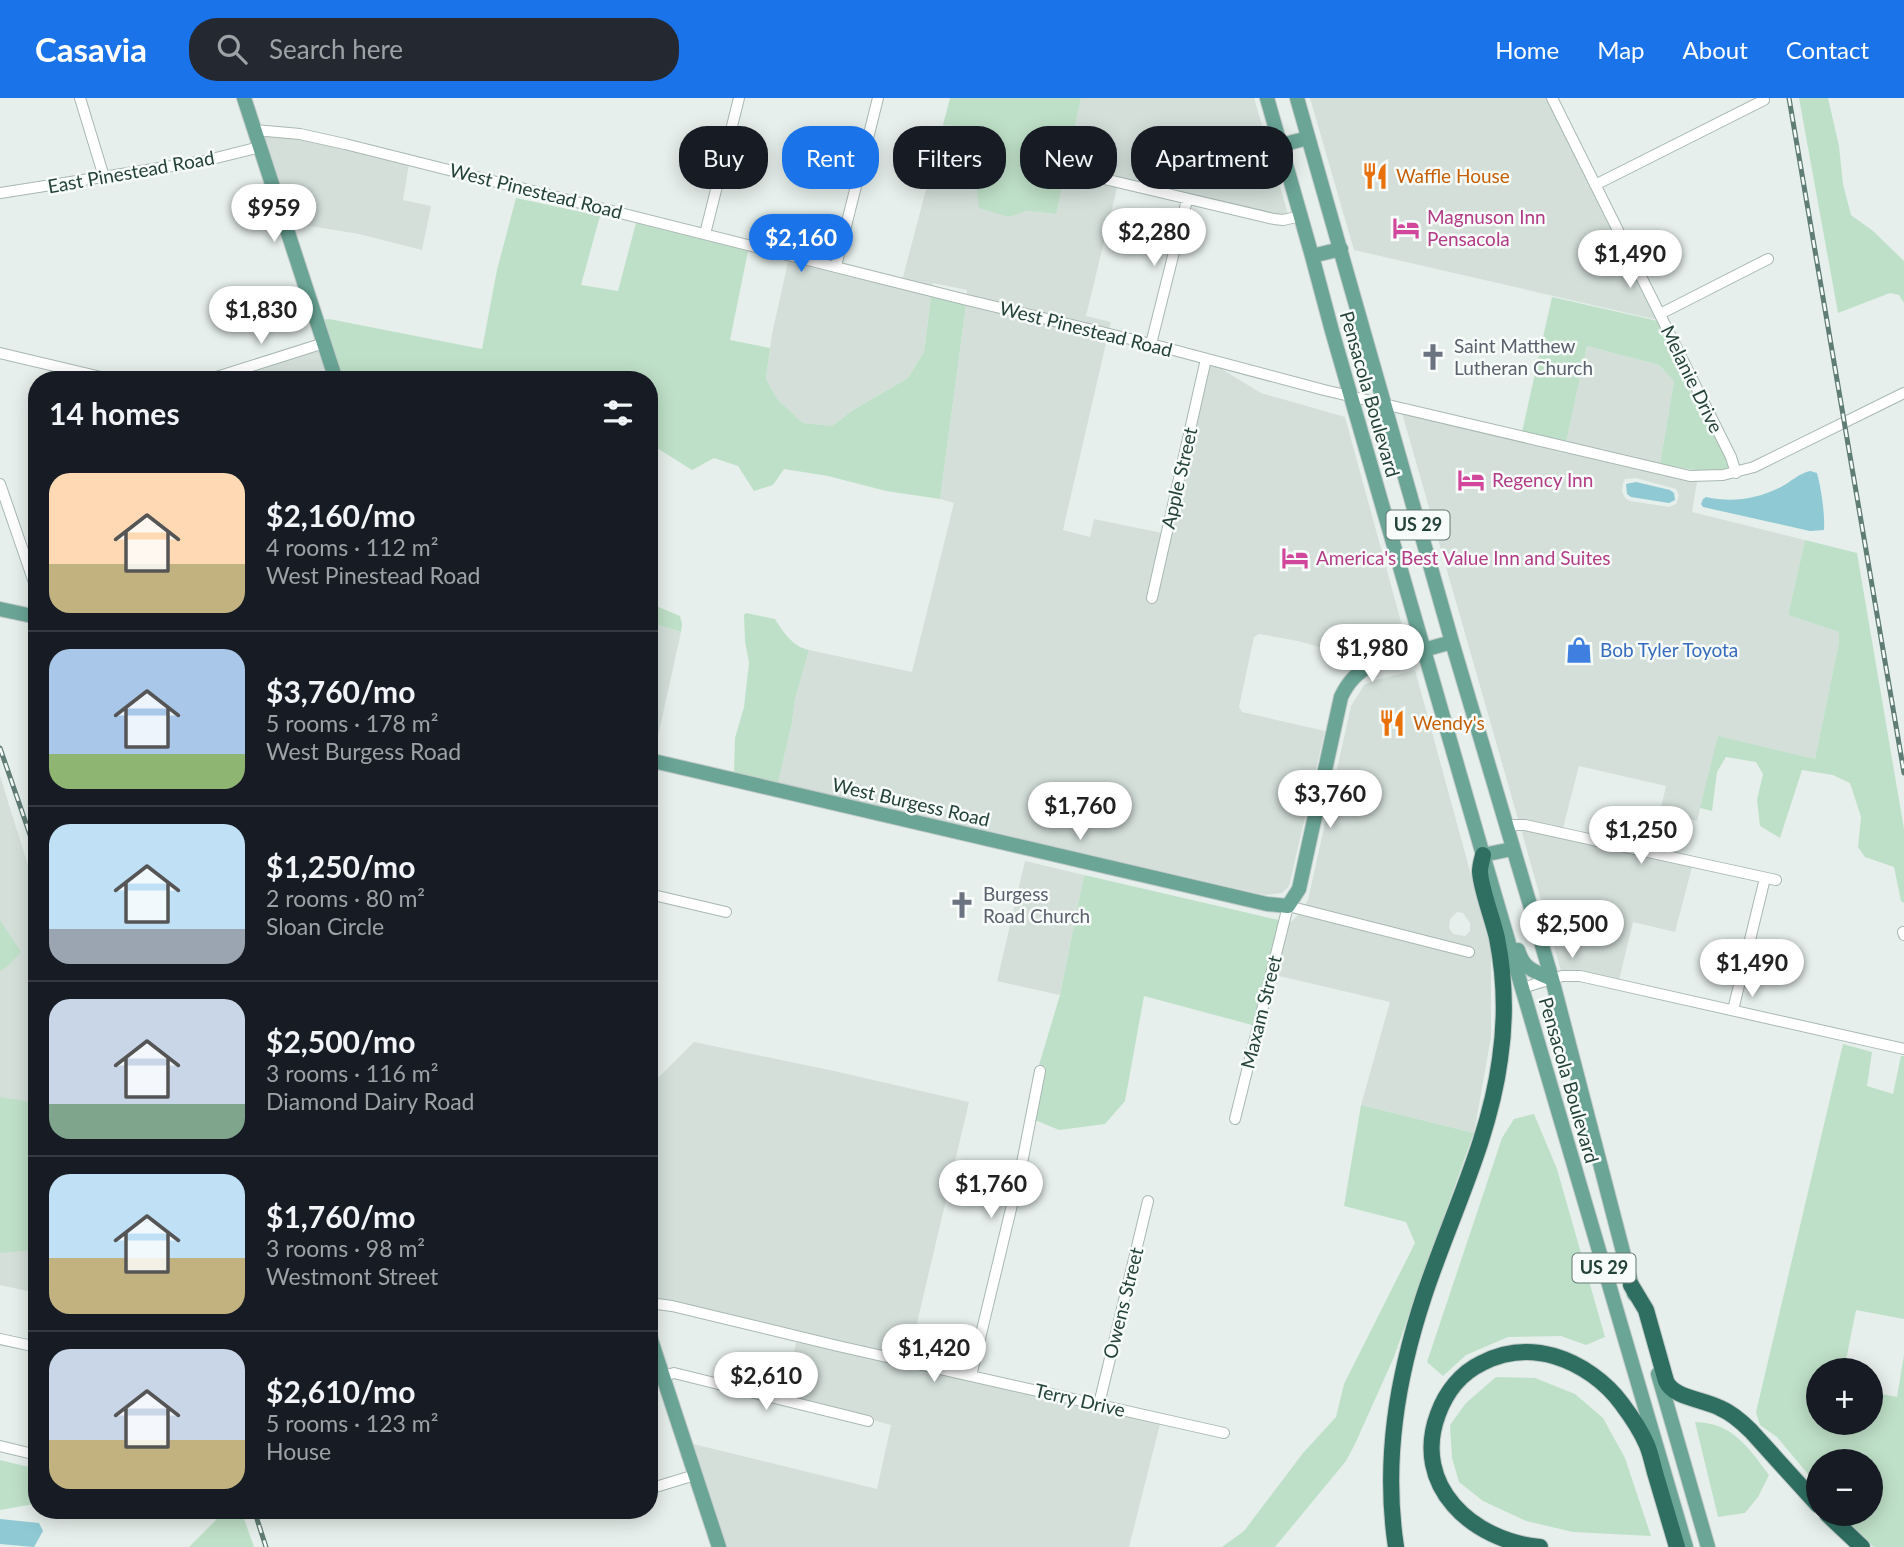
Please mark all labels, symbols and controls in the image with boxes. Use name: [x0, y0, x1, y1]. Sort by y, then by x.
search box: [189, 18, 679, 81]
text: Casavia: [35, 29, 147, 69]
icon: search: [213, 30, 251, 68]
text: Search here: [269, 33, 403, 65]
text: Home: [1495, 35, 1559, 64]
text: Map: [1597, 35, 1645, 64]
text: About: [1683, 35, 1748, 64]
text: Contact: [1786, 35, 1869, 64]
chip: Buy: [679, 126, 768, 189]
chip: Rent: [782, 126, 879, 189]
chip: Filters: [893, 126, 1006, 189]
chip: New: [1020, 126, 1117, 189]
chip: Apartment: [1131, 126, 1293, 189]
street label: East Pinestead Road: [46, 146, 216, 197]
street label: West Pinestead Road: [447, 158, 625, 223]
restaurant icon: Waffle House: [1360, 161, 1390, 191]
place label: Waffle House: [1396, 164, 1510, 187]
pin: $959: [233, 184, 315, 244]
text: $959: [247, 193, 301, 221]
place label: Magnuson Inn Pensacola: [1427, 205, 1546, 250]
pin: $2,280: [1097, 208, 1211, 268]
hotel icon: Magnuson Inn Pensacola: [1391, 213, 1421, 243]
pin: $2,160: [744, 214, 858, 274]
text: $2,280: [1118, 217, 1190, 245]
text: $2,160: [765, 223, 837, 251]
pin: $1,490: [1573, 230, 1687, 290]
text: $1,490: [1594, 239, 1666, 267]
pin: $1,830: [204, 286, 318, 346]
text: $1,830: [225, 295, 297, 323]
street label: West Pinestead Road: [997, 296, 1175, 361]
street label: Pensacola Boulevard: [1336, 308, 1405, 480]
street label: Melanie Drive: [1657, 321, 1728, 436]
place label: Saint Matthew Lutheran Church: [1454, 334, 1593, 379]
church icon: Saint Matthew Lutheran Church: [1418, 342, 1448, 372]
icon: filters: [599, 394, 637, 432]
text: 14 homes: [49, 395, 180, 431]
street label: Apple Street: [1156, 425, 1201, 531]
hotel icon: Regency Inn: [1456, 465, 1486, 495]
place label: Regency Inn: [1492, 468, 1593, 491]
text: $2,160/mo: [266, 497, 415, 533]
icon: home: [105, 501, 189, 585]
road number: US 29: [1386, 510, 1450, 540]
text: 4 rooms · 112 m²: [266, 533, 438, 561]
hotel icon: America's Best Value Inn and Suites: [1280, 543, 1310, 573]
place label: America's Best Value Inn and Suites: [1316, 546, 1610, 569]
text: West Pinestead Road: [266, 561, 481, 589]
pin: $1,980: [1315, 624, 1429, 684]
text: $1,980: [1336, 633, 1408, 661]
shop icon: Bob Tyler Toyota: [1564, 635, 1594, 665]
place label: Bob Tyler Toyota: [1600, 638, 1738, 661]
text: $3,760/mo: [266, 673, 415, 709]
icon: home: [105, 677, 189, 761]
restaurant icon: Wendy's: [1377, 708, 1407, 738]
text: 5 rooms · 178 m²: [266, 709, 438, 737]
place label: Wendy's: [1413, 711, 1485, 734]
text: West Burgess Road: [266, 737, 461, 765]
pin: $3,760: [1273, 770, 1387, 830]
street label: West Burgess Road: [830, 772, 992, 831]
text: $3,760: [1294, 779, 1366, 807]
pin: $1,760: [1023, 782, 1137, 842]
text: $1,760: [1044, 791, 1116, 819]
pin: $1,250: [1584, 806, 1698, 866]
text: $1,250: [1605, 815, 1677, 843]
text: $1,250/mo: [266, 848, 415, 884]
icon: home: [105, 852, 189, 936]
place label: Burgess Road Church: [983, 882, 1090, 927]
text: 2 rooms · 80 m²: [266, 884, 425, 912]
church icon: Burgess Road Church: [947, 890, 977, 920]
pin: $2,500: [1515, 900, 1629, 960]
text: $2,500: [1536, 909, 1608, 937]
text: Sloan Circle: [266, 912, 384, 940]
pin: $1,490: [1695, 940, 1809, 999]
text: $1,490: [1716, 948, 1788, 976]
street label: Maxam Street: [1235, 953, 1286, 1071]
street label: Pensacola Boulevard: [1535, 994, 1604, 1166]
text: $2,500/mo: [266, 1023, 415, 1059]
icon: home: [105, 1027, 189, 1111]
text: 3 rooms · 116 m²: [266, 1059, 438, 1087]
text: Diamond Dairy Road: [266, 1087, 474, 1115]
pin: $1,760: [934, 1160, 1048, 1220]
text: $1,760: [955, 1169, 1027, 1197]
text: $1,760/mo: [266, 1198, 415, 1234]
icon: home: [105, 1202, 189, 1286]
text: 3 rooms · 98 m²: [266, 1234, 425, 1262]
street label: Owens Street: [1098, 1245, 1147, 1361]
road number: US 29: [1572, 1254, 1636, 1282]
text: Westmont Street: [266, 1262, 438, 1290]
pin: $1,420: [877, 1324, 991, 1384]
text: $1,420: [898, 1333, 970, 1361]
pin: $2,610: [709, 1352, 823, 1412]
map controls: [1806, 1358, 1883, 1526]
button: +: [1806, 1358, 1883, 1435]
text: $2,610: [730, 1361, 802, 1389]
text: $2,610/mo: [266, 1373, 415, 1409]
icon: home: [105, 1377, 189, 1461]
street label: Terry Drive: [1033, 1378, 1128, 1421]
text: 5 rooms · 123 m²: [266, 1409, 438, 1437]
text: House: [266, 1437, 331, 1465]
button: −: [1806, 1449, 1883, 1526]

